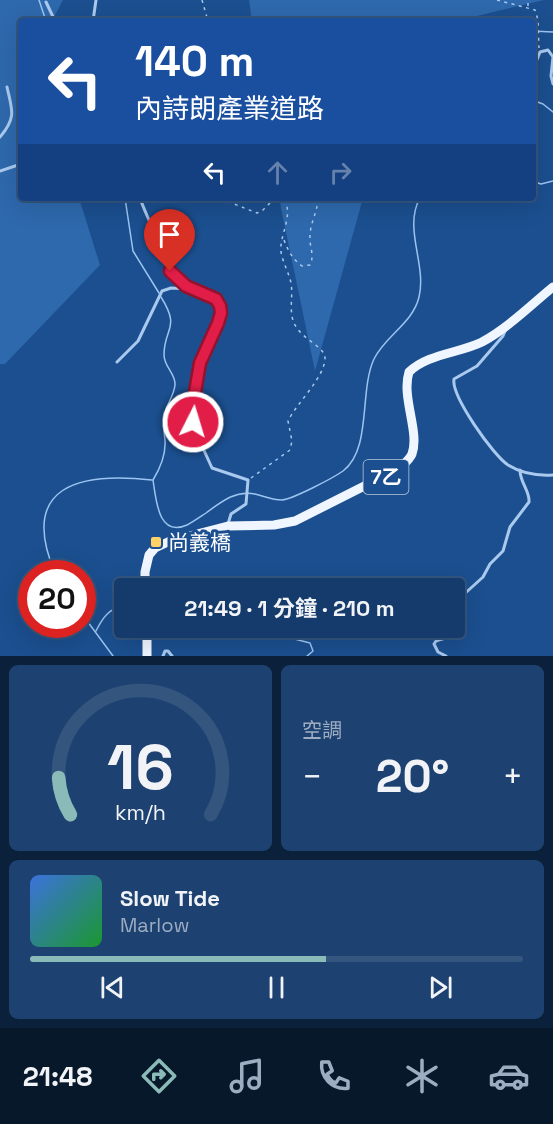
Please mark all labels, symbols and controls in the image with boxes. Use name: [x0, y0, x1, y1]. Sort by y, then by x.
text: 140 m: [135, 35, 254, 88]
icon: left: [36, 42, 114, 120]
text: 內詩朗產業道路: [135, 91, 324, 126]
icon: left: [198, 156, 231, 189]
icon: ahead: [261, 156, 294, 189]
icon: right: [324, 156, 357, 189]
pin: [144, 209, 195, 271]
icon: arrive: [153, 218, 186, 251]
position arrow: [161, 390, 225, 454]
road number: 7乙: [364, 460, 408, 494]
place label: 尚義橋: [168, 529, 231, 556]
marker: 尚義橋: [149, 535, 163, 549]
speed limit sign: 20: [18, 560, 96, 638]
text: 21:49 · 1 分鐘 · 210 m: [184, 594, 395, 622]
text: 空調: [302, 717, 342, 743]
text: 16: [107, 728, 174, 807]
text: 20°: [376, 748, 449, 805]
text: −: [302, 756, 322, 798]
text: +: [503, 756, 523, 798]
text: km/h: [115, 799, 166, 826]
text: Slow Tide: [120, 884, 220, 912]
text: Marlow: [120, 912, 189, 938]
icon: previous: [96, 971, 129, 1004]
icon: pause: [260, 971, 293, 1004]
icon: next: [424, 971, 457, 1004]
icon: directions: [138, 1055, 180, 1097]
icon: music: [226, 1055, 268, 1097]
icon: phone: [313, 1055, 355, 1097]
icon: climate: [401, 1055, 443, 1097]
icon: car: [488, 1055, 530, 1097]
text: 21:48: [23, 1059, 92, 1094]

